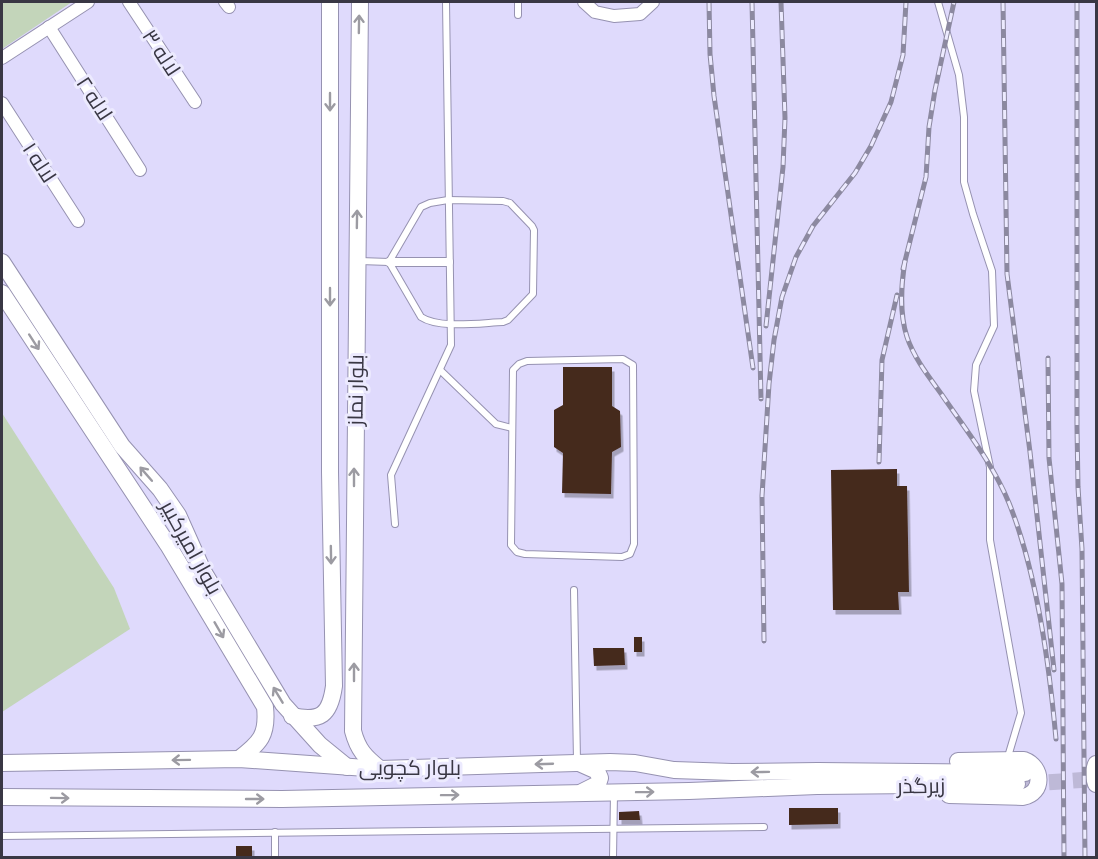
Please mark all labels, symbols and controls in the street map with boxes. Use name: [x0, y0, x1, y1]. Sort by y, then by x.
one-way arrow: [354, 15, 365, 35]
street label: لاله ۳: [138, 24, 186, 80]
street label: لاله ۲: [72, 72, 118, 124]
one-way arrow: [324, 91, 336, 111]
street label: لاله ۱: [18, 138, 62, 186]
one-way arrow: [351, 210, 363, 230]
one-way arrow: [324, 286, 336, 306]
one-way arrow: [28, 333, 40, 350]
street label: بلوار نماز: [342, 354, 369, 427]
one-way arrow: [140, 466, 153, 482]
one-way arrow: [349, 468, 360, 488]
street label: بلوار امیرکبیر: [155, 495, 228, 599]
one-way arrow: [325, 544, 337, 564]
one-way arrow: [214, 620, 225, 638]
one-way arrow: [348, 663, 359, 683]
one-way arrow: [272, 687, 284, 704]
one-way arrow: [171, 754, 191, 766]
street label: بلوار کچویی: [359, 755, 461, 782]
one-way arrow: [535, 758, 555, 769]
one-way arrow: [750, 766, 770, 778]
street label: زیرگذر: [896, 773, 945, 798]
one-way arrow: [634, 786, 654, 798]
one-way arrow: [439, 789, 459, 800]
one-way arrow: [49, 792, 69, 803]
one-way arrow: [244, 793, 264, 805]

